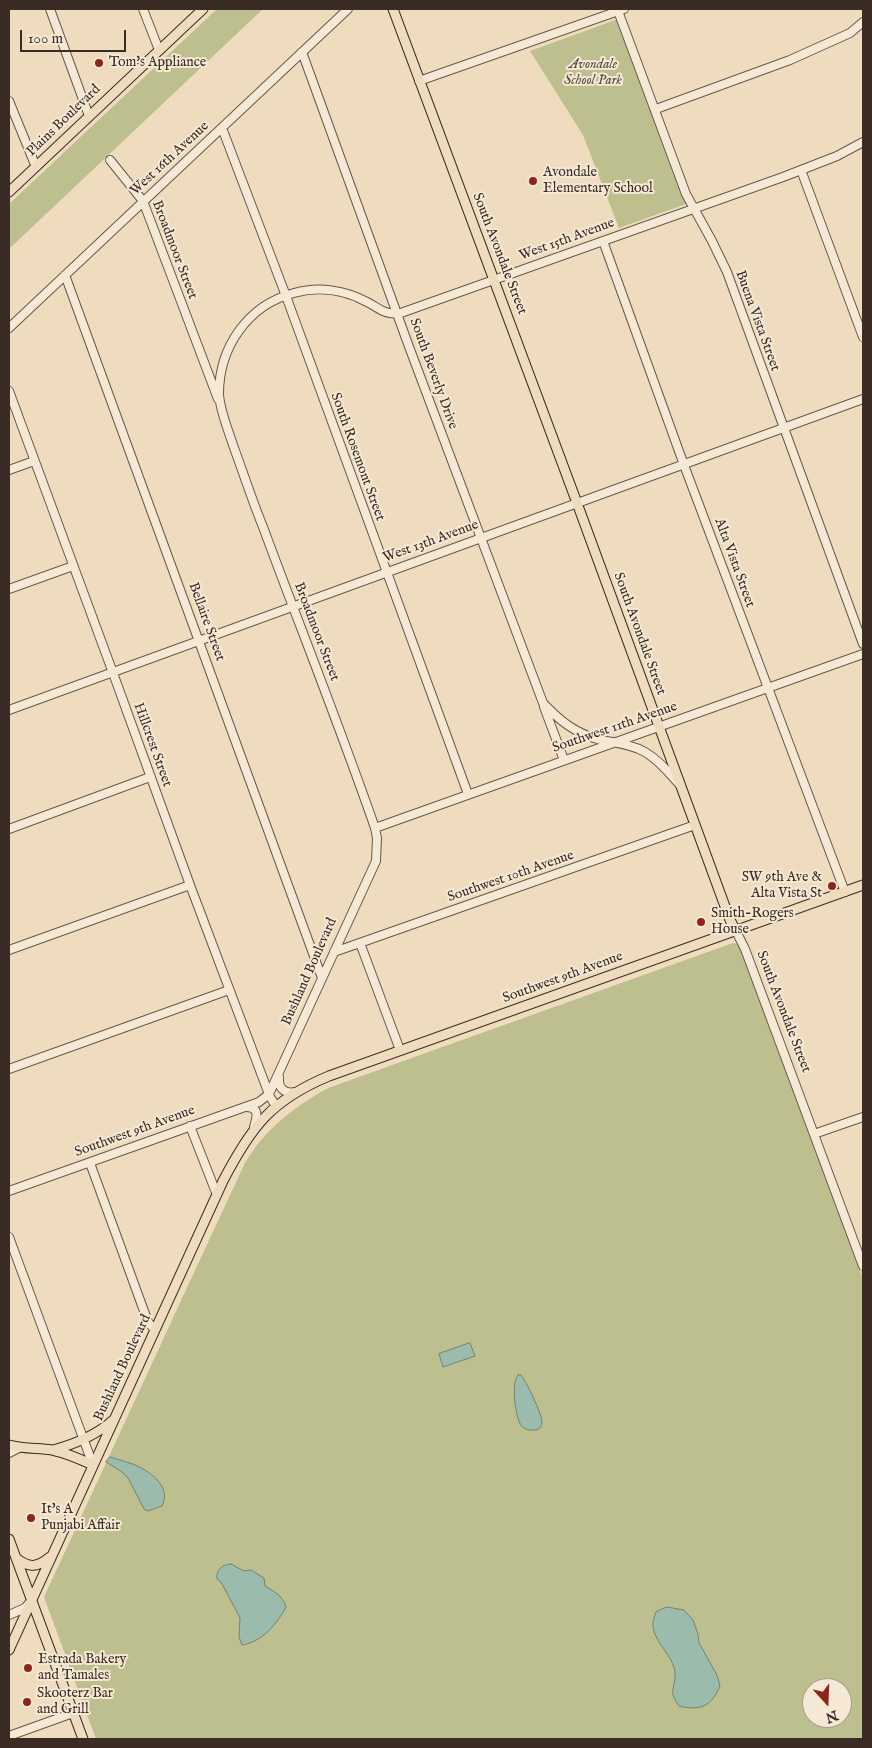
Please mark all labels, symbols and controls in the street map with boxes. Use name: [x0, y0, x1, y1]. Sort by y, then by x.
scale bar: [22, 20, 129, 52]
text: 100 m: [28, 29, 63, 48]
place label: Tom's Appliance: [109, 55, 206, 71]
marker: Tom's Appliance: [93, 57, 105, 69]
park label: Avondale School Park: [564, 57, 622, 90]
street label: Plains Boulevard: [24, 82, 104, 160]
street label: West 16th Avenue: [127, 118, 213, 200]
place label: Avondale Elementary School: [543, 165, 653, 198]
marker: Avondale Elementary School: [527, 175, 539, 187]
street label: South Avondale Street: [468, 191, 530, 317]
street label: Broadmoor Street: [147, 198, 201, 302]
street label: West 15th Avenue: [517, 215, 617, 265]
street label: Buena Vista Street: [731, 268, 783, 374]
street label: South Beverly Drive: [405, 316, 461, 432]
street label: South Rosemont Street: [326, 391, 388, 523]
street label: Alta Vista Street: [710, 516, 758, 610]
street label: West 13th Avenue: [381, 517, 481, 567]
street label: South Avondale Street: [609, 571, 669, 697]
street label: Bellaire Street: [184, 580, 228, 664]
street label: Broadmoor Street: [289, 580, 343, 684]
street label: Southwest 11th Avenue: [550, 699, 680, 757]
street label: Hillcrest Street: [129, 701, 175, 789]
street label: Southwest 10th Avenue: [446, 847, 576, 907]
place label: SW 9th Ave & Alta Vista St: [742, 870, 822, 902]
marker: SW 9th Ave & Alta Vista St: [826, 880, 838, 892]
place label: Smith-Rogers House: [711, 906, 794, 939]
street label: Bushland Boulevard: [279, 916, 341, 1028]
marker: Smith-Rogers House: [695, 916, 707, 928]
street label: Southwest 9th Avenue: [501, 948, 625, 1008]
street label: South Avondale Street: [752, 949, 814, 1075]
street label: Southwest 9th Avenue: [73, 1102, 197, 1162]
street label: Bushland Boulevard: [91, 1312, 155, 1424]
place label: It's A Punjabi Affair: [41, 1502, 120, 1534]
marker: It's A Punjabi Affair: [25, 1512, 37, 1524]
place label: Estrada Bakery and Tamales: [38, 1652, 126, 1684]
marker: Estrada Bakery and Tamales: [22, 1662, 34, 1674]
north arrow: [802, 1678, 852, 1728]
place label: Skooterz Bar and Grill: [37, 1686, 113, 1718]
marker: Skooterz Bar and Grill: [21, 1696, 33, 1708]
text: N: [823, 1706, 841, 1727]

